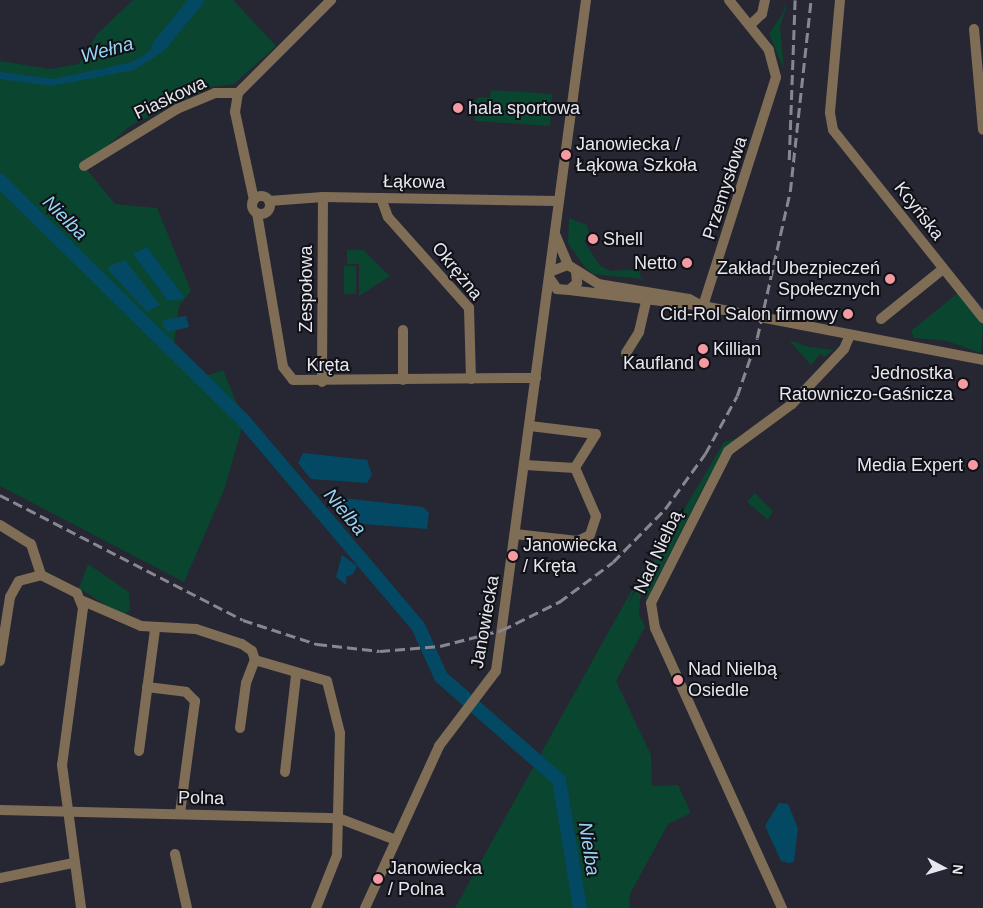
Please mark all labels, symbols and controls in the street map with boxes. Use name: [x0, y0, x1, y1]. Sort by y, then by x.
water label: Wełna: [78, 32, 136, 68]
street label: Piaskowa: [131, 72, 209, 124]
place label: hala sportowa: [468, 97, 580, 119]
marker: hala sportowa: [452, 102, 464, 114]
place label: Janowiecka / Łąkowa Szkoła: [576, 134, 697, 176]
street label: Przemysłowa: [698, 134, 752, 242]
marker: Janowiecka / Łąkowa Szkoła: [560, 149, 572, 161]
street label: Łąkowa: [383, 171, 445, 193]
street label: Kcyńska: [890, 178, 948, 244]
water label: Nielba: [38, 191, 92, 245]
place label: Shell: [603, 228, 643, 250]
marker: Shell: [587, 233, 599, 245]
street label: Okrężna: [427, 238, 487, 304]
street label: Zespołowa: [295, 245, 317, 333]
place label: Netto: [634, 252, 677, 274]
marker: Netto: [681, 257, 693, 269]
place label: Zakład Ubezpieczeń Społecznych: [717, 258, 880, 300]
marker: Zakład Ubezpieczeń Społecznych: [884, 273, 896, 285]
place label: Cid-Rol Salon firmowy: [660, 303, 838, 325]
marker: Cid-Rol Salon firmowy: [842, 308, 854, 320]
place label: Killian: [713, 338, 761, 360]
marker: Killian: [697, 343, 709, 355]
place label: Kaufland: [623, 352, 694, 374]
street label: Kręta: [306, 354, 350, 376]
marker: Kaufland: [698, 357, 710, 369]
place label: Jednostka Ratowniczo-Gaśnicza: [779, 363, 953, 406]
marker: Jednostka Ratowniczo-Gaśnicza: [957, 378, 969, 390]
place label: Media Expert: [857, 454, 963, 476]
marker: Media Expert: [967, 459, 979, 471]
water label: Nielba: [319, 484, 371, 540]
street label: Nad Nielbą: [629, 507, 687, 597]
place label: Janowiecka / Kręta: [523, 535, 617, 578]
marker: Janowiecka / Kręta: [507, 550, 519, 562]
street label: Janowiecka: [466, 574, 504, 670]
place label: Nad Nielbą Osiedle: [688, 659, 777, 702]
marker: Nad Nielbą Osiedle: [672, 674, 684, 686]
street label: Polna: [178, 787, 224, 809]
water label: Nielba: [574, 821, 604, 877]
north arrow: [918, 843, 968, 893]
place label: Janowiecka / Polna: [388, 858, 482, 901]
text: N: [949, 864, 966, 875]
marker: Janowiecka / Polna: [372, 873, 384, 885]

